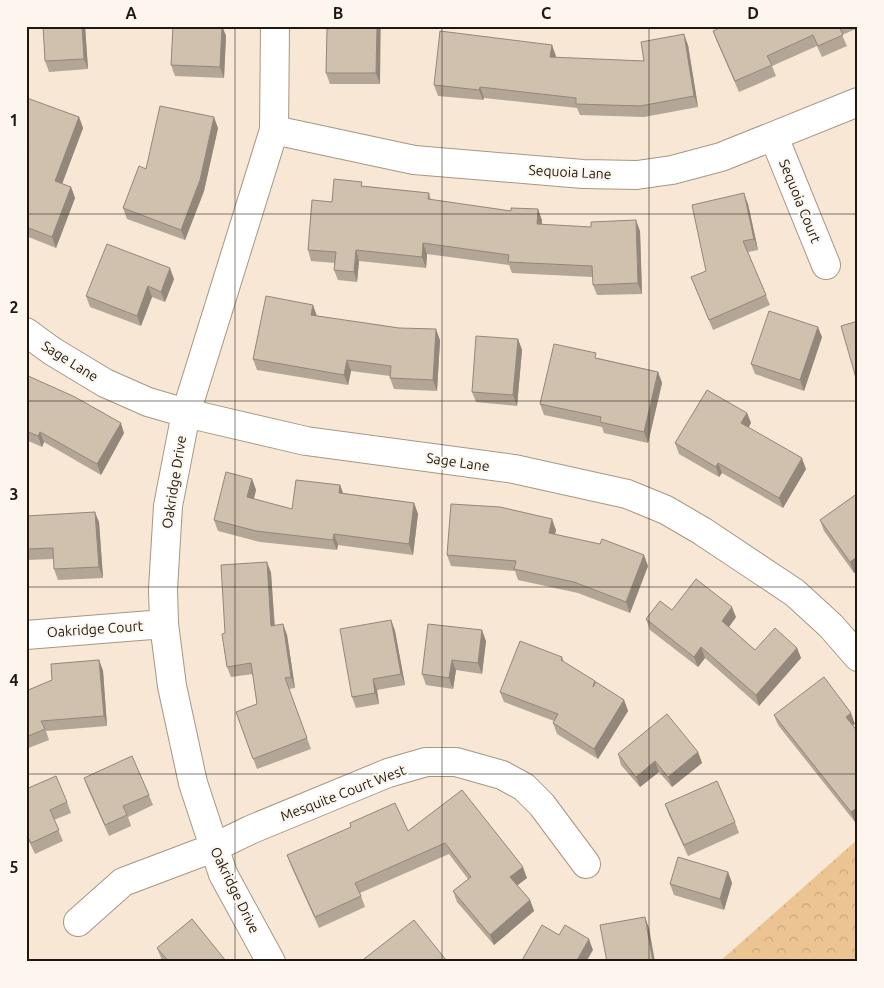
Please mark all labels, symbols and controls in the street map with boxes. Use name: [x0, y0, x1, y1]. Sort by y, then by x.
text: A: [125, 4, 137, 22]
text: B: [333, 4, 343, 22]
text: C: [541, 4, 551, 22]
text: D: [747, 4, 759, 22]
text: 1: [9, 111, 19, 129]
street label: Sequoia Court: [776, 157, 824, 246]
street label: Sequoia Lane: [528, 162, 612, 182]
text: 2: [9, 298, 19, 316]
street label: Sage Lane: [39, 337, 101, 385]
street label: Oakridge Drive: [159, 434, 189, 530]
street label: Sage Lane: [425, 450, 491, 474]
text: 3: [9, 485, 19, 503]
street label: Oakridge Court: [46, 618, 144, 640]
text: 4: [9, 671, 19, 689]
street label: Mesquite Court West: [278, 762, 408, 824]
street label: Oakridge Drive: [207, 844, 263, 936]
text: 5: [9, 858, 19, 876]

